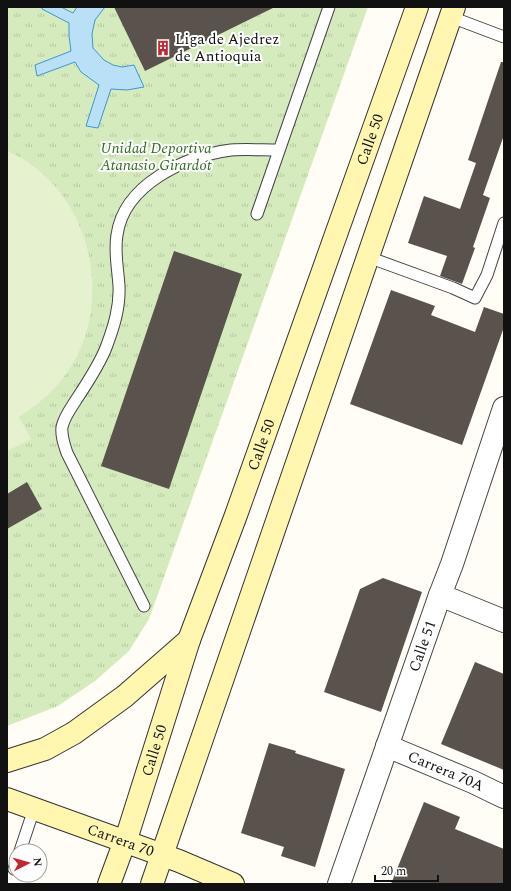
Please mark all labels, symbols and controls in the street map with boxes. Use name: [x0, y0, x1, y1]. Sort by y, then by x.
place label: Liga de Ajedrez de Antioquia: [175, 28, 279, 68]
building icon: Liga de Ajedrez de Antioquia: [154, 39, 172, 57]
street label: Calle 50: [350, 111, 390, 168]
park label: Unidad Deportiva Atanasio Girardot: [99, 137, 212, 177]
street label: Calle 50: [241, 416, 281, 474]
street label: Calle 51: [403, 617, 442, 675]
street label: Calle 50: [135, 722, 173, 779]
street label: Carrera 70A: [404, 744, 488, 797]
street label: Carrera 70: [84, 817, 158, 863]
north arrow: [8, 843, 48, 883]
text: N: [29, 857, 46, 867]
scale bar: [375, 857, 438, 883]
text: 20 m: [381, 862, 406, 881]

